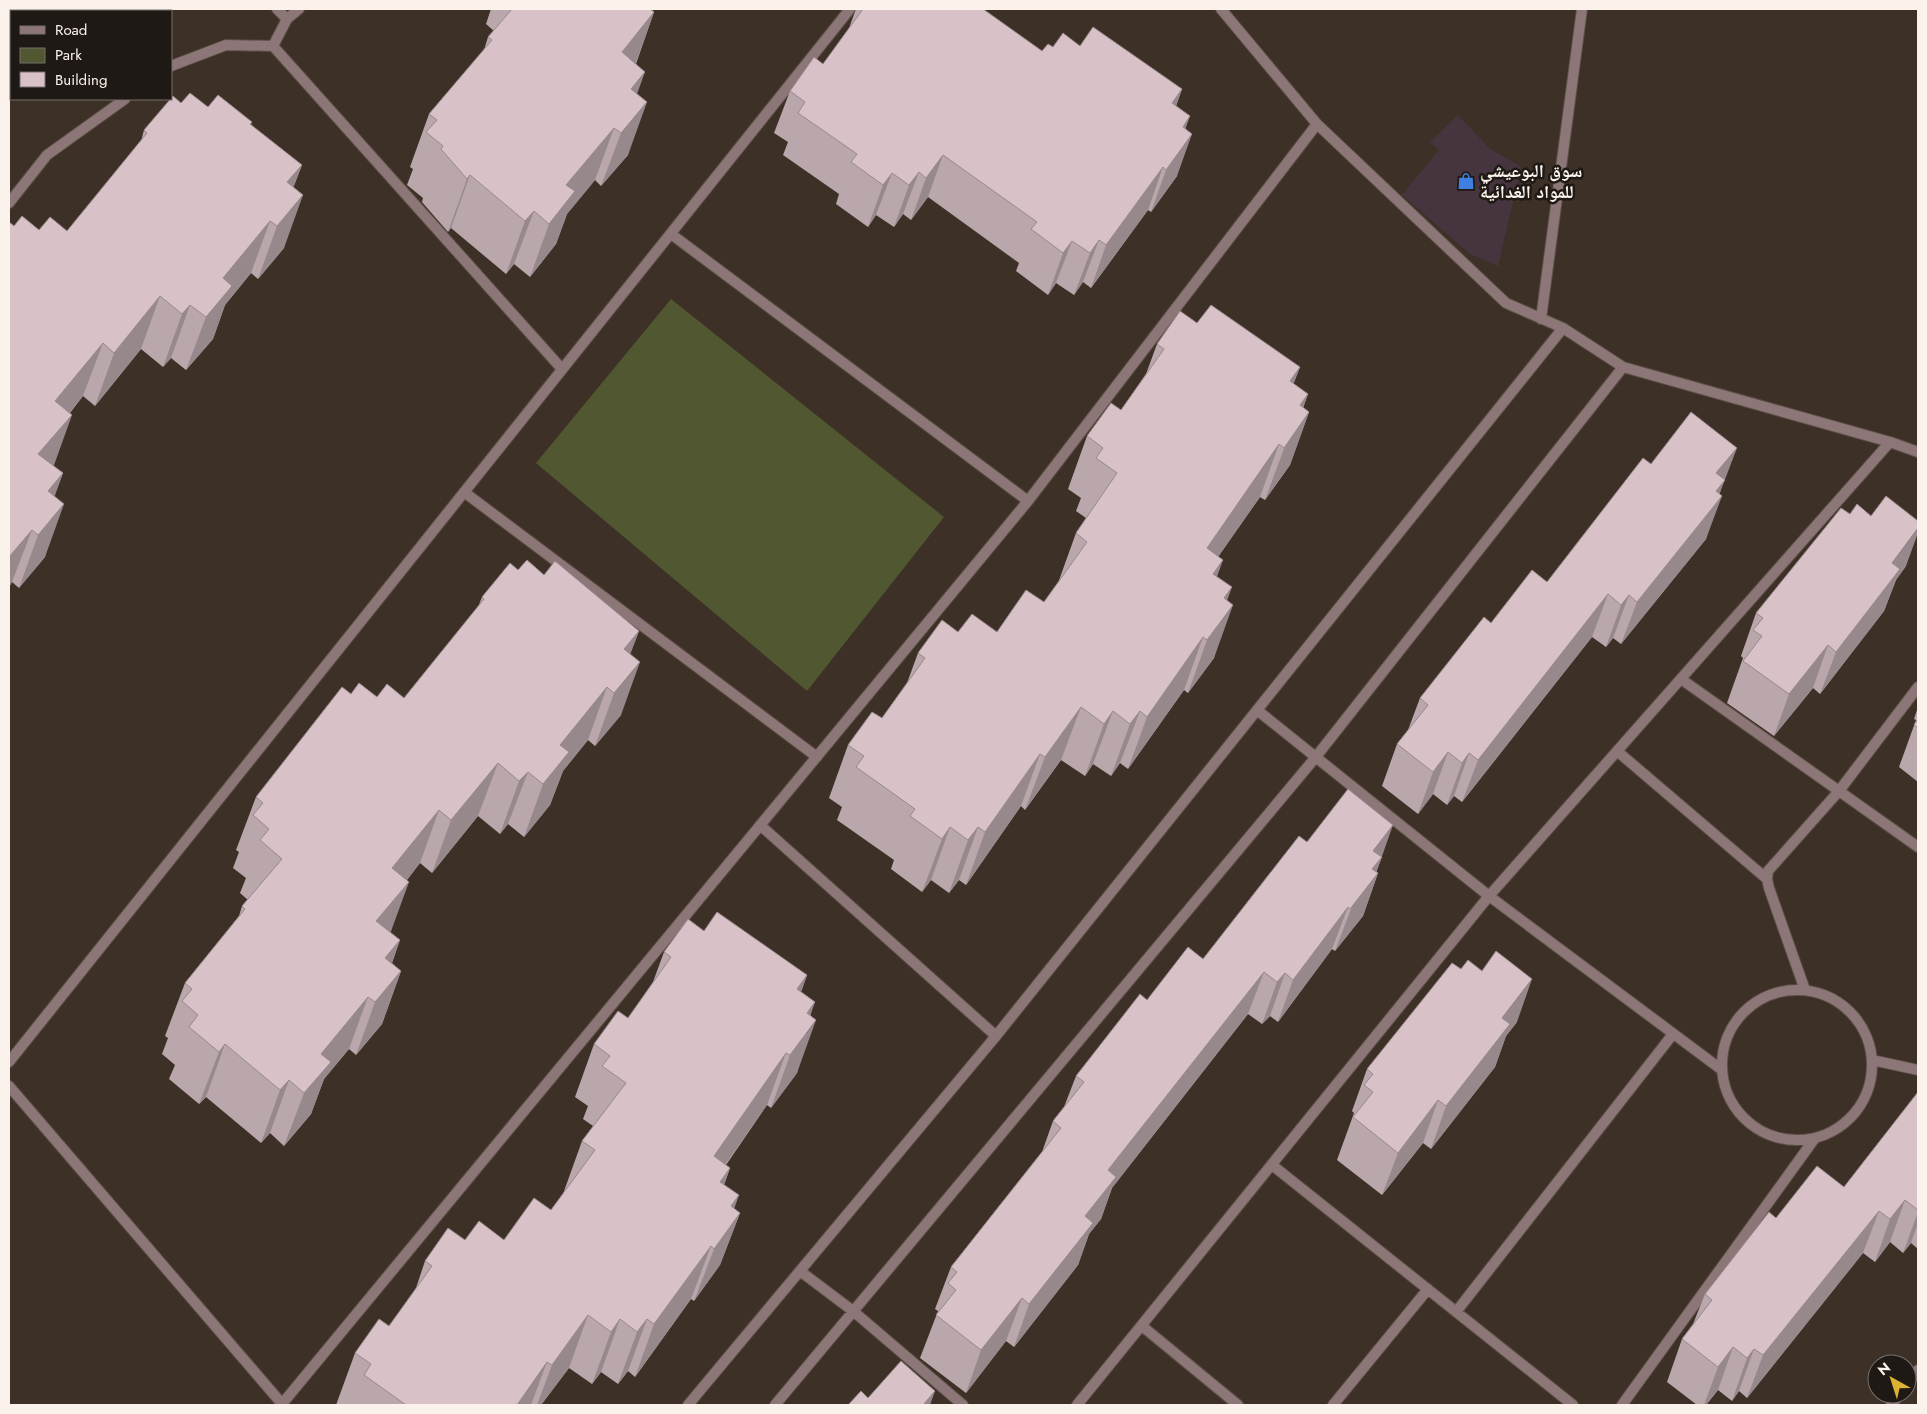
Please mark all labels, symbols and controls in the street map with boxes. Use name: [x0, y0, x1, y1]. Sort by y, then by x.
legend: [10, 10, 172, 100]
text: Road: [55, 19, 87, 41]
text: Park: [55, 44, 82, 66]
text: Building: [55, 69, 107, 91]
place label: سوق البوعيشي للمواد الغدائية: [1480, 158, 1582, 205]
shop icon: سوق البوعيشي للمواد الغدائية: [1456, 171, 1476, 191]
north arrow: [1867, 1354, 1917, 1404]
text: N: [1873, 1358, 1894, 1380]

